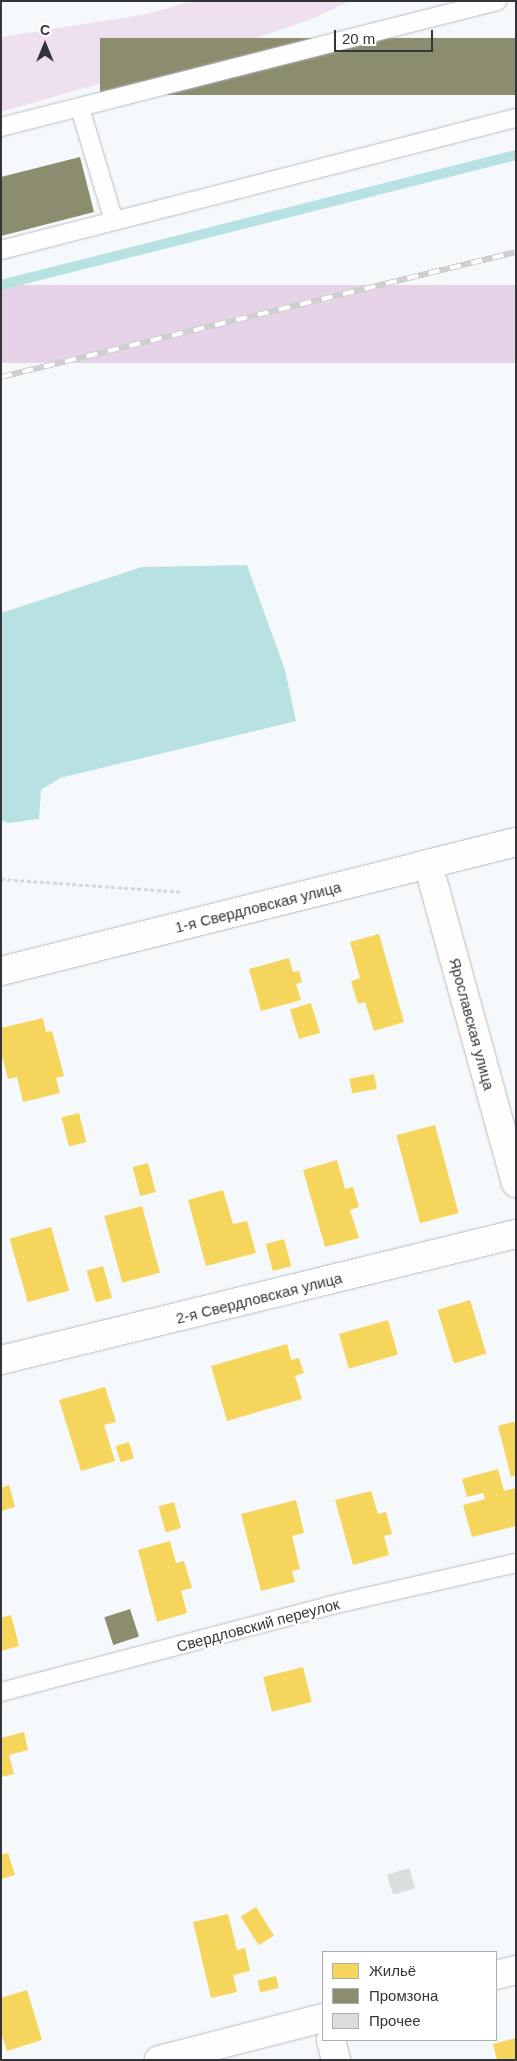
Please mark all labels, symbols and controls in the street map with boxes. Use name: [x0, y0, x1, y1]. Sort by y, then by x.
north arrow: [20, 20, 70, 70]
scale bar: [337, 20, 436, 52]
text: С: [40, 22, 50, 38]
text: 20 m: [342, 30, 375, 47]
street label: 1-я Свердловская улица: [173, 878, 343, 936]
street label: Ярославская улица: [446, 956, 498, 1092]
street label: 2-я Свердловская улица: [174, 1269, 344, 1327]
street label: Свердловский переулок: [175, 1595, 341, 1655]
legend: [322, 1951, 497, 2041]
text: Жильё: [369, 1962, 416, 1979]
text: Промзона: [369, 1987, 438, 2004]
text: Прочее: [369, 2012, 421, 2029]

